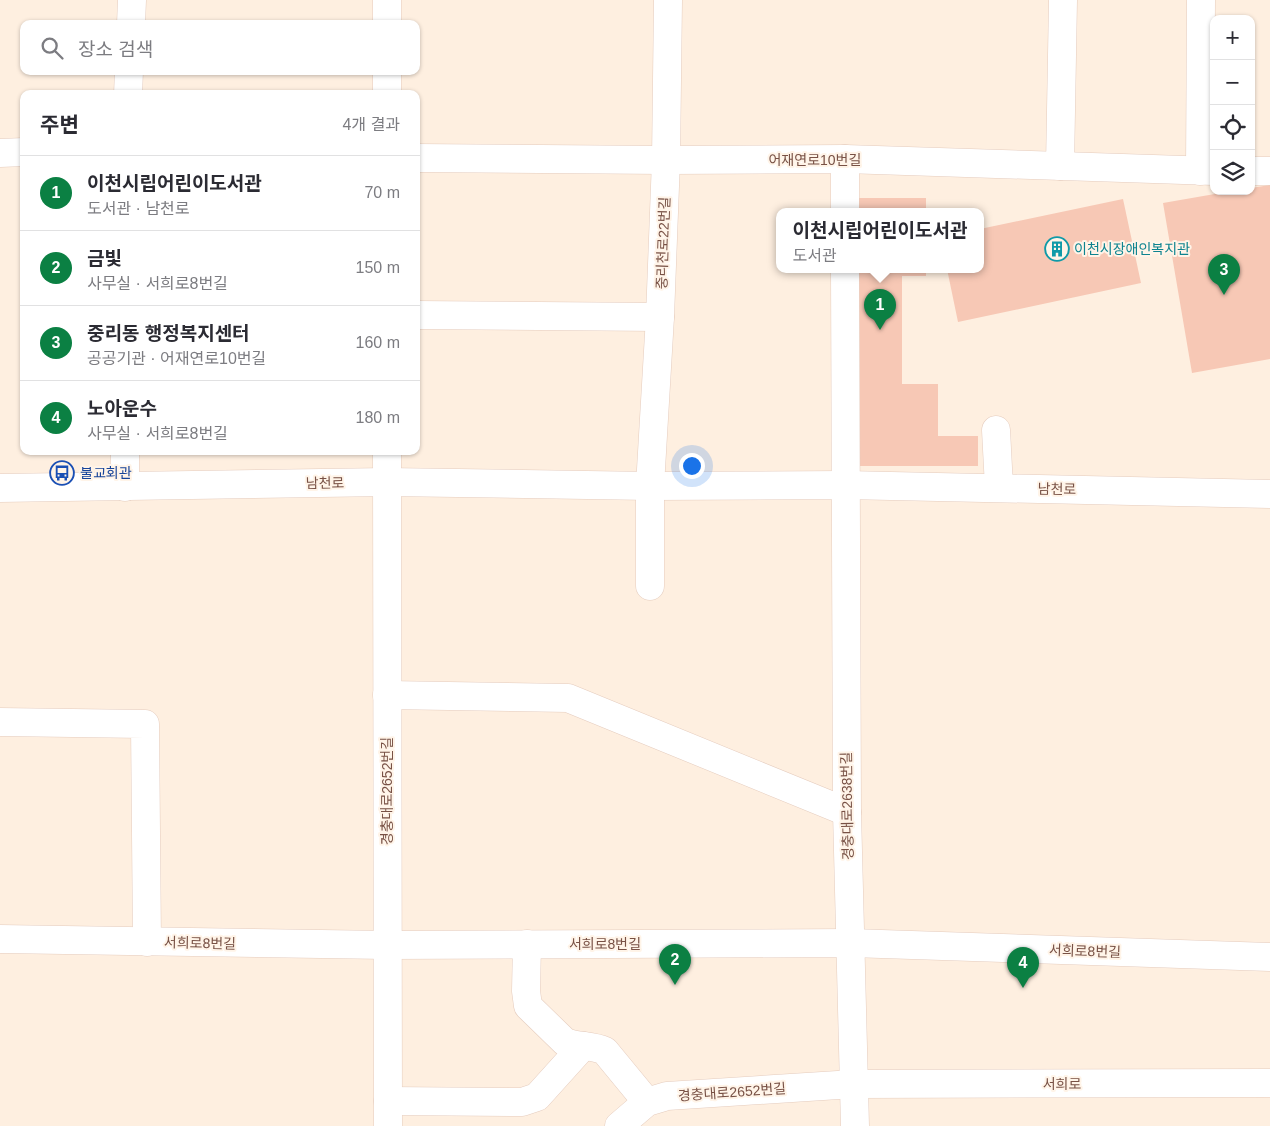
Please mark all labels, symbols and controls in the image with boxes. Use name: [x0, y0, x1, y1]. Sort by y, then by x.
map controls: [1210, 15, 1255, 195]
button: +: [1210, 15, 1255, 60]
search box: [20, 20, 420, 75]
icon: search: [38, 34, 66, 62]
text: 장소 검색: [78, 39, 153, 60]
button: −: [1210, 60, 1255, 105]
button: locate: [1210, 105, 1255, 150]
text: 주변: [40, 113, 79, 136]
text: 4개 결과: [342, 116, 400, 133]
button: layers: [1210, 150, 1255, 195]
street label: 어재연로10번길: [769, 152, 861, 168]
text: 이천시립어린이도서관: [87, 173, 262, 194]
text: 1: [52, 184, 60, 201]
text: 70 m: [364, 184, 400, 201]
street label: 중리천로22번길: [653, 196, 673, 290]
text: 도서관 · 남천로: [87, 200, 190, 217]
popup: [776, 208, 984, 273]
text: 이천시립어린이도서관: [793, 220, 967, 241]
building icon: 이천시장애인복지관: [1044, 236, 1070, 262]
place label: 이천시장애인복지관: [1074, 241, 1190, 257]
text: 도서관: [793, 247, 837, 264]
text: 금빛: [87, 248, 122, 269]
pin: 3: [1208, 254, 1240, 295]
text: 2: [52, 259, 60, 276]
text: 150 m: [356, 259, 400, 276]
text: 사무실 · 서희로8번길: [87, 275, 228, 292]
pin: 1: [864, 289, 896, 330]
text: 중리동 행정복지센터: [87, 323, 250, 344]
text: 3: [52, 334, 60, 351]
text: 160 m: [356, 334, 400, 351]
text: 공공기관 · 어재연로10번길: [87, 350, 266, 367]
text: 노아운수: [87, 398, 157, 419]
text: 4: [52, 409, 60, 426]
text: 180 m: [356, 409, 400, 426]
text: 사무실 · 서희로8번길: [87, 425, 228, 442]
your location: [679, 453, 705, 479]
bus stop icon: 불교회관: [49, 460, 75, 486]
place label: 불교회관: [80, 465, 132, 481]
street label: 남천로: [306, 475, 345, 491]
street label: 남천로: [1038, 481, 1077, 497]
street label: 경충대로2652번길: [379, 737, 395, 845]
street label: 경충대로2638번길: [838, 752, 856, 860]
street label: 서희로8번길: [164, 934, 236, 952]
street label: 서희로8번길: [569, 936, 641, 952]
street label: 서희로8번길: [1049, 942, 1121, 960]
pin: 2: [659, 944, 691, 985]
pin: 4: [1007, 947, 1039, 988]
street label: 서희로: [1043, 1076, 1081, 1092]
street label: 경충대로2652번길: [677, 1080, 787, 1104]

